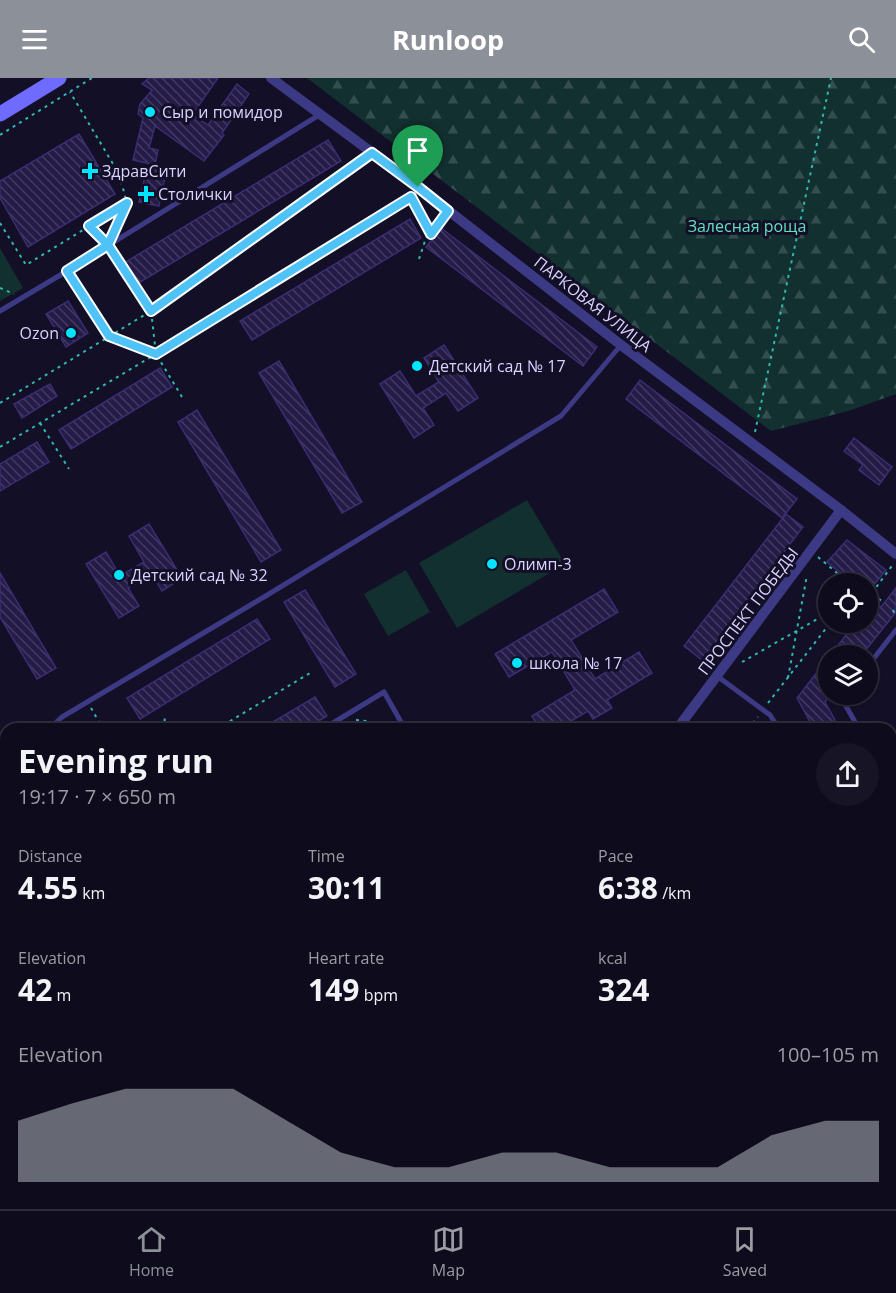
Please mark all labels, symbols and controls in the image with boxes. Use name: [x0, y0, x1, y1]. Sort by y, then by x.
text: Runloop: [392, 21, 504, 58]
icon: menu: [18, 23, 51, 56]
icon: search: [845, 23, 878, 56]
place label: Сыр и помидор: [162, 101, 283, 123]
marker: Сыр и помидор: [143, 105, 157, 119]
pin: [392, 125, 443, 187]
icon: arrive: [401, 134, 434, 167]
place label: ЗдравСити: [102, 160, 186, 182]
marker: ЗдравСити: [83, 164, 97, 178]
place label: Столички: [158, 183, 233, 205]
marker: Столички: [139, 187, 153, 201]
park label: Залесная роща: [688, 215, 806, 237]
street label: ПАРКОВАЯ УЛИЦА: [530, 251, 657, 357]
place label: Ozon: [20, 322, 59, 344]
marker: Ozon: [64, 326, 78, 340]
place label: Детский сад № 17: [429, 355, 566, 377]
marker: Детский сад № 17: [410, 359, 424, 373]
street label: ПРОСПЕКТ ПОБЕДЫ: [693, 543, 803, 679]
place label: Олимп-3: [504, 553, 572, 575]
marker: Олимп-3: [485, 557, 499, 571]
place label: Детский сад № 32: [131, 564, 268, 586]
marker: Детский сад № 32: [112, 568, 126, 582]
map controls: [818, 573, 878, 705]
button: locate: [818, 573, 878, 633]
button: layers: [818, 645, 878, 705]
place label: школа № 17: [529, 652, 622, 674]
marker: школа № 17: [510, 656, 524, 670]
text: Evening run: [18, 738, 214, 783]
button: share: [816, 743, 879, 806]
text: 19:17 · 7 × 650 m: [18, 783, 176, 810]
text: Distance: [18, 845, 82, 867]
text: Time: [308, 845, 345, 867]
text: Pace: [598, 845, 633, 867]
text: 4.55: [18, 867, 78, 908]
text: 30:11: [308, 867, 385, 908]
text: 6:38: [598, 867, 658, 908]
text: km: [78, 882, 105, 904]
text: /km: [658, 882, 691, 904]
text: Elevation: [18, 947, 86, 969]
text: Heart rate: [308, 947, 384, 969]
text: kcal: [598, 947, 627, 969]
text: 42: [18, 969, 52, 1010]
text: 149: [308, 969, 359, 1010]
text: 324: [598, 969, 649, 1010]
text: m: [52, 984, 71, 1006]
text: bpm: [359, 984, 398, 1006]
text: Elevation: [18, 1041, 103, 1068]
text: 100–105 m: [777, 1041, 879, 1068]
tab: Home: [129, 1223, 174, 1281]
tab: Map: [432, 1223, 465, 1281]
tab: Saved: [723, 1223, 767, 1281]

